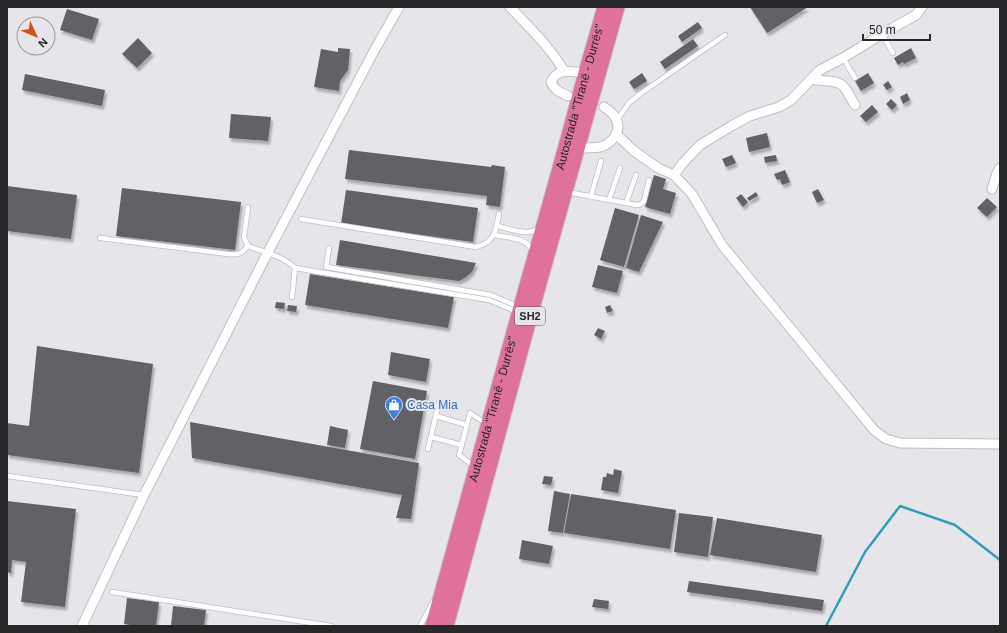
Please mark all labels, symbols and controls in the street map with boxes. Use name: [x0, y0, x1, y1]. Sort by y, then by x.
north arrow: [16, 16, 56, 56]
scale bar: [863, 16, 930, 42]
street label: Autostrada "Tiranë - Durrës": [553, 23, 607, 171]
text: 50 m: [869, 23, 896, 37]
text: N: [36, 36, 50, 50]
road number: SH2: [515, 307, 545, 325]
street label: Autostrada "Tiranë - Durrës": [466, 335, 520, 483]
shop icon: Casa Mia: [384, 395, 404, 420]
place label: Casa Mia: [407, 398, 458, 412]

